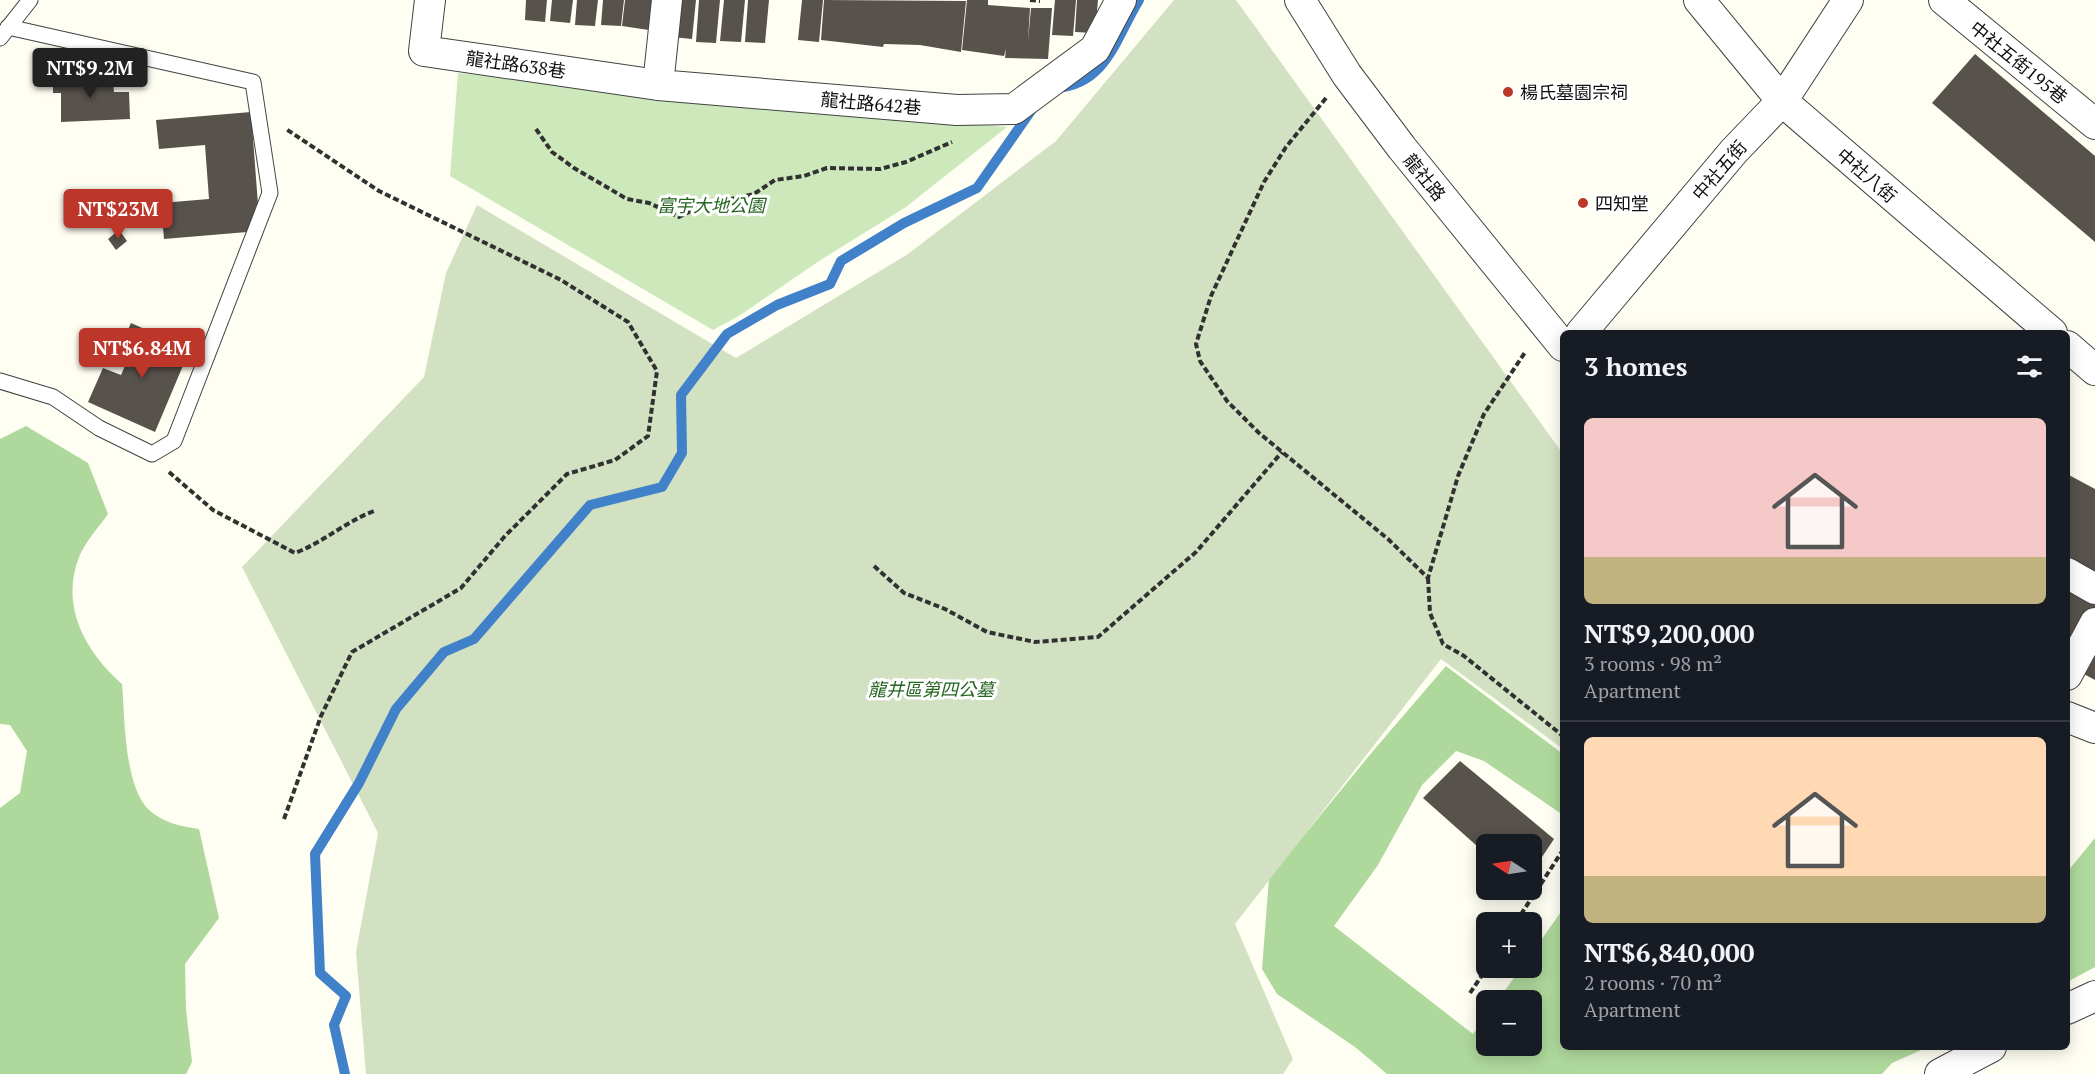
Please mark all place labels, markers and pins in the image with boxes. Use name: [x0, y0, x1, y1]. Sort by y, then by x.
pin: NT$9.2M: [35, 48, 145, 99]
place label: 楊氏墓園宗祠: [1520, 80, 1628, 104]
marker: 楊氏墓園宗祠: [1501, 85, 1515, 99]
pin: NT$23M: [69, 189, 167, 240]
place label: 四知堂: [1595, 191, 1649, 215]
marker: 四知堂: [1576, 196, 1590, 210]
pin: NT$6.84M: [80, 328, 204, 379]

